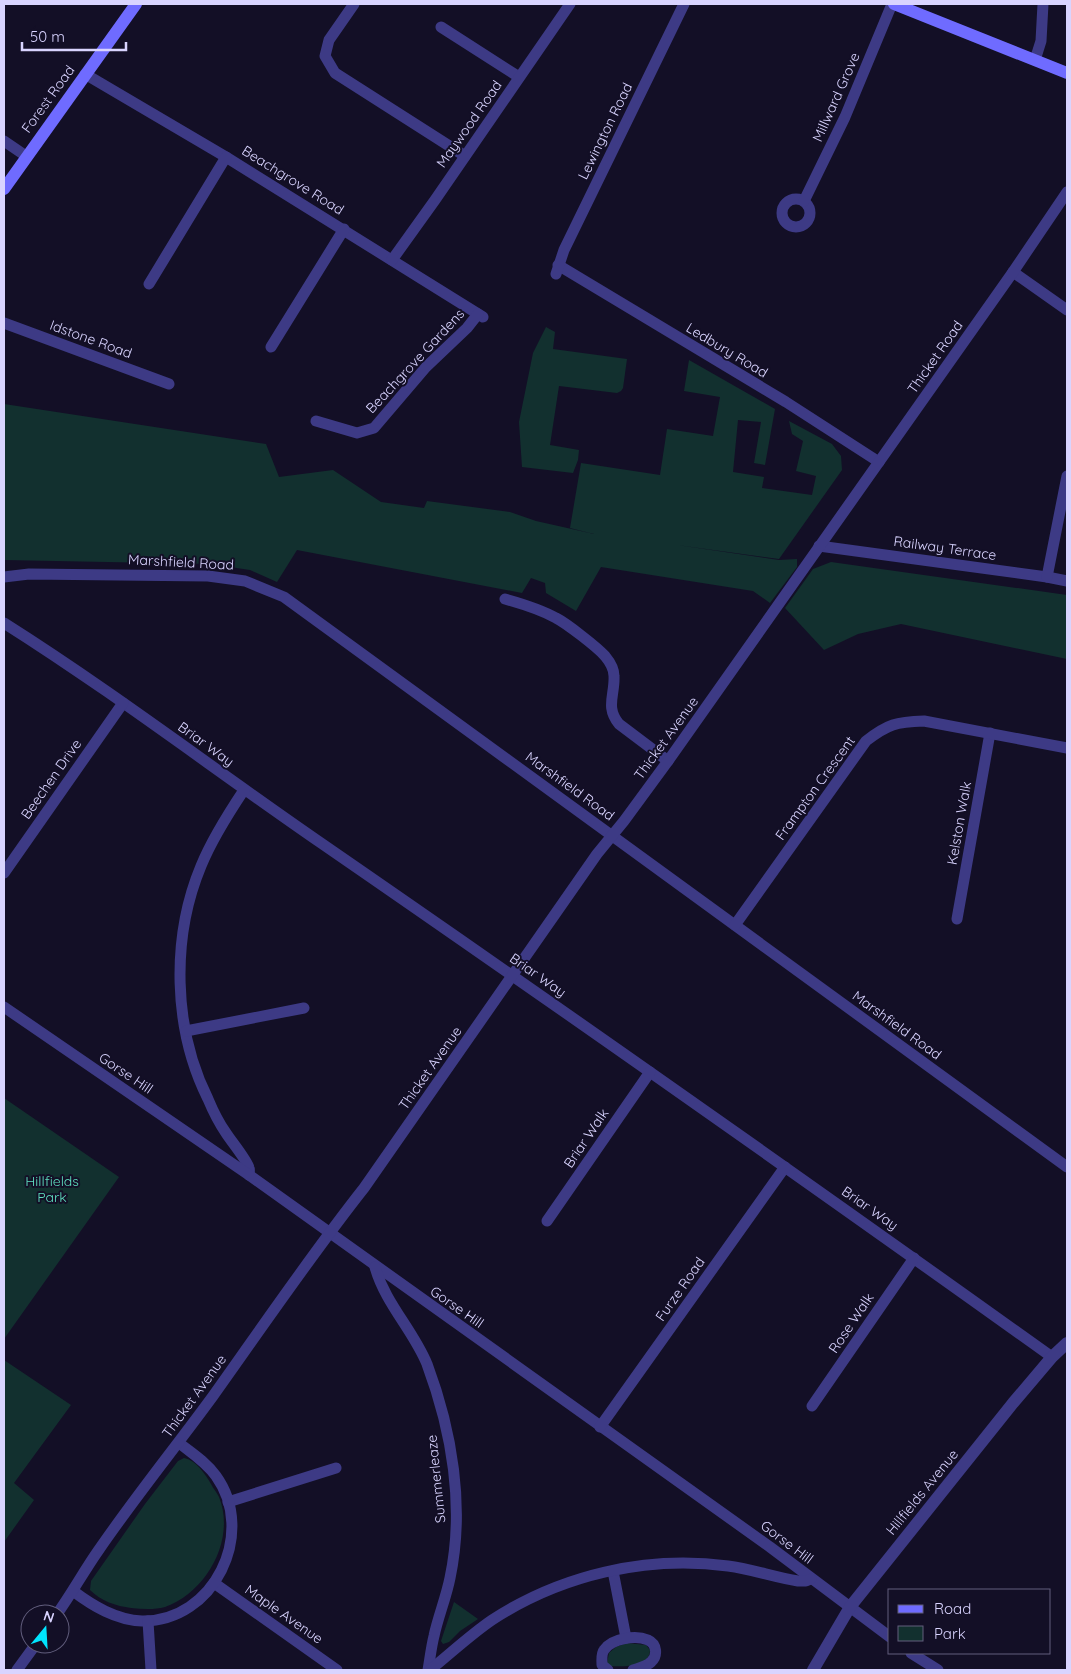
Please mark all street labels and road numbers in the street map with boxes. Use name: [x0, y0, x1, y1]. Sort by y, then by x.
street label: Millward Grove: [808, 50, 864, 144]
street label: Forest Road: [17, 62, 79, 136]
street label: Maywood Road: [432, 77, 506, 171]
street label: Lewington Road: [574, 80, 636, 182]
street label: Beachgrove Road: [239, 141, 347, 219]
street label: Beachgrove Gardens: [362, 305, 468, 417]
street label: Idstone Road: [47, 316, 135, 362]
street label: Thicket Road: [903, 317, 967, 397]
street label: Ledbury Road: [683, 319, 771, 381]
street label: Railway Terrace: [892, 532, 998, 564]
street label: Marshfield Road: [128, 550, 234, 574]
street label: Thicket Avenue: [630, 693, 702, 783]
street label: Briar Way: [174, 718, 238, 770]
street label: Frampton Crescent: [771, 732, 859, 844]
street label: Beechen Drive: [17, 735, 85, 823]
street label: Marshfield Road: [522, 748, 618, 824]
street label: Kelston Walk: [943, 780, 975, 866]
street label: Briar Way: [506, 949, 570, 1001]
street label: Marshfield Road: [849, 987, 945, 1063]
street label: Thicket Avenue: [394, 1023, 466, 1113]
street label: Gorse Hill: [96, 1048, 156, 1098]
street label: Briar Walk: [560, 1105, 612, 1171]
street label: Briar Way: [838, 1182, 902, 1234]
street label: Furze Road: [651, 1253, 709, 1325]
street label: Gorse Hill: [427, 1282, 487, 1332]
street label: Rose Walk: [824, 1290, 878, 1356]
street label: Thicket Avenue: [158, 1351, 230, 1441]
street label: Summerleaze: [422, 1434, 450, 1524]
street label: Hillfields Avenue: [882, 1445, 962, 1539]
street label: Gorse Hill: [757, 1516, 817, 1568]
street label: Maple Avenue: [241, 1580, 327, 1648]

